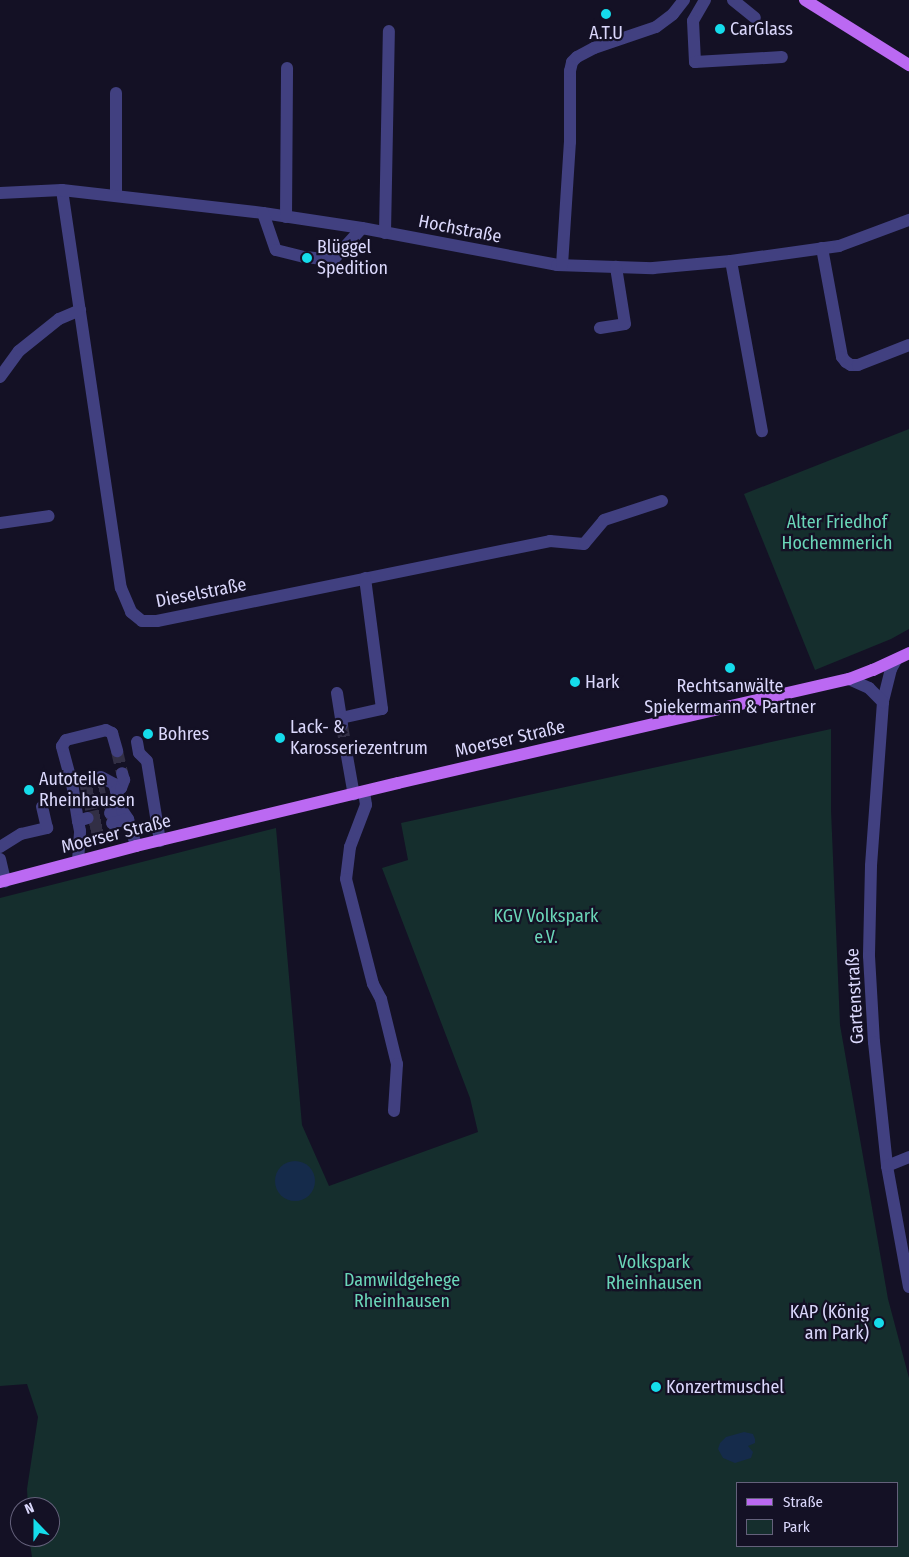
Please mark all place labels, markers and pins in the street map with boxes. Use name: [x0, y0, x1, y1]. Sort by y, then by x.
marker: A.T.U: [600, 8, 612, 20]
place label: CarGlass: [730, 18, 793, 40]
place label: A.T.U: [589, 22, 623, 44]
marker: CarGlass: [714, 23, 726, 35]
place label: Blüggel Spedition: [317, 237, 388, 280]
marker: Blüggel Spedition: [301, 252, 313, 264]
marker: Rechtsanwälte Spiekermann & Partner: [724, 662, 736, 674]
place label: Hark: [585, 671, 619, 693]
marker: Hark: [569, 676, 581, 688]
place label: Rechtsanwälte Spiekermann & Partner: [644, 676, 816, 719]
place label: Lack- & Karosseriezentrum: [290, 717, 428, 760]
place label: Bohres: [158, 723, 209, 745]
marker: Bohres: [142, 728, 154, 740]
marker: Lack- & Karosseriezentrum: [274, 732, 286, 744]
place label: Autoteile Rheinhausen: [39, 769, 135, 812]
marker: Autoteile Rheinhausen: [23, 784, 35, 796]
place label: KAP (König am Park): [790, 1302, 869, 1345]
marker: KAP (König am Park): [873, 1317, 885, 1329]
place label: Konzertmuschel: [666, 1376, 784, 1398]
marker: Konzertmuschel: [650, 1381, 662, 1393]

